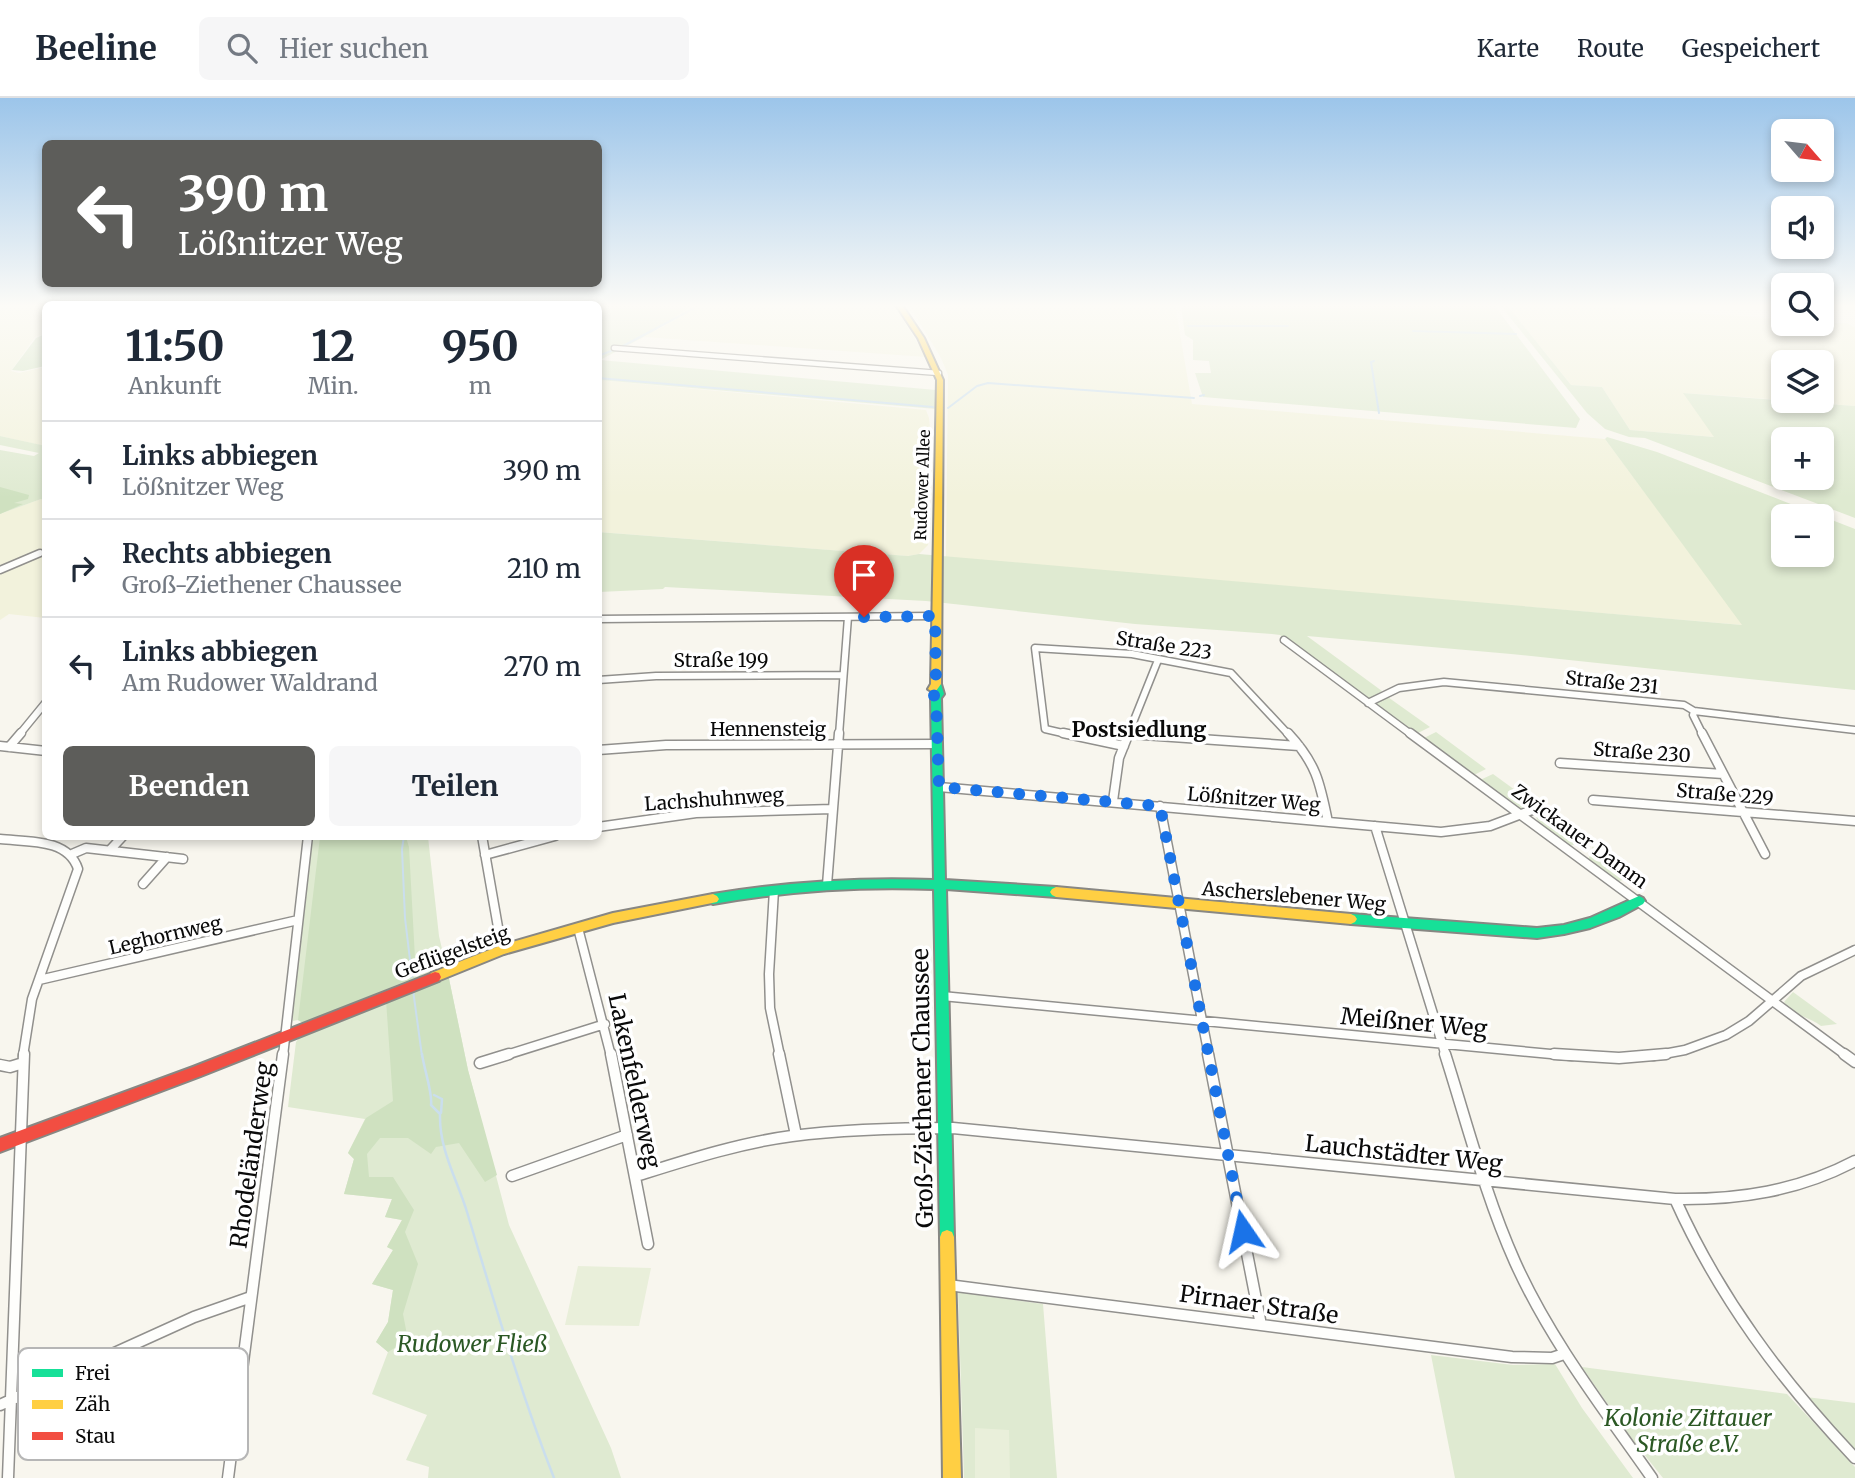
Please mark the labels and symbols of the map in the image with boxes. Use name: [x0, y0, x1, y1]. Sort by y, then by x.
north arrow: [1771, 119, 1834, 182]
street label: Rudower Allee: [910, 429, 934, 541]
pin: [834, 545, 894, 617]
street label: Straße 223: [1114, 626, 1214, 664]
street label: Straße 199: [674, 648, 768, 672]
street label: Straße 231: [1564, 665, 1660, 699]
district label: Postsiedlung: [1072, 716, 1206, 743]
street label: Hennensteig: [710, 717, 827, 741]
street label: Straße 230: [1592, 737, 1692, 767]
street label: Straße 229: [1675, 778, 1775, 810]
street label: Zwickauer Damm: [1507, 779, 1653, 893]
street label: Lößnitzer Weg: [1186, 781, 1322, 817]
street label: Lachshuhnweg: [644, 782, 785, 816]
street label: Ascherslebener Weg: [1200, 876, 1387, 916]
street label: Leghornweg: [106, 910, 224, 960]
street label: Geflügelsteig: [392, 920, 513, 984]
street label: Groß-Ziethener Chaussee: [905, 948, 939, 1228]
street label: Lakenfelderweg: [602, 991, 668, 1171]
street label: Meißner Weg: [1339, 1001, 1489, 1043]
street label: Rhodeländerweg: [224, 1060, 278, 1250]
street label: Lauchstädter Weg: [1304, 1128, 1504, 1178]
position arrow: [1206, 1194, 1280, 1268]
street label: Pirnaer Straße: [1178, 1278, 1340, 1330]
park label: Rudower Fließ: [397, 1329, 547, 1358]
legend: [18, 1348, 248, 1460]
text: Frei: [75, 1361, 110, 1385]
text: Zäh: [75, 1392, 111, 1416]
park label: Kolonie Zittauer Straße e.V.: [1603, 1403, 1772, 1458]
text: Stau: [75, 1424, 116, 1448]

